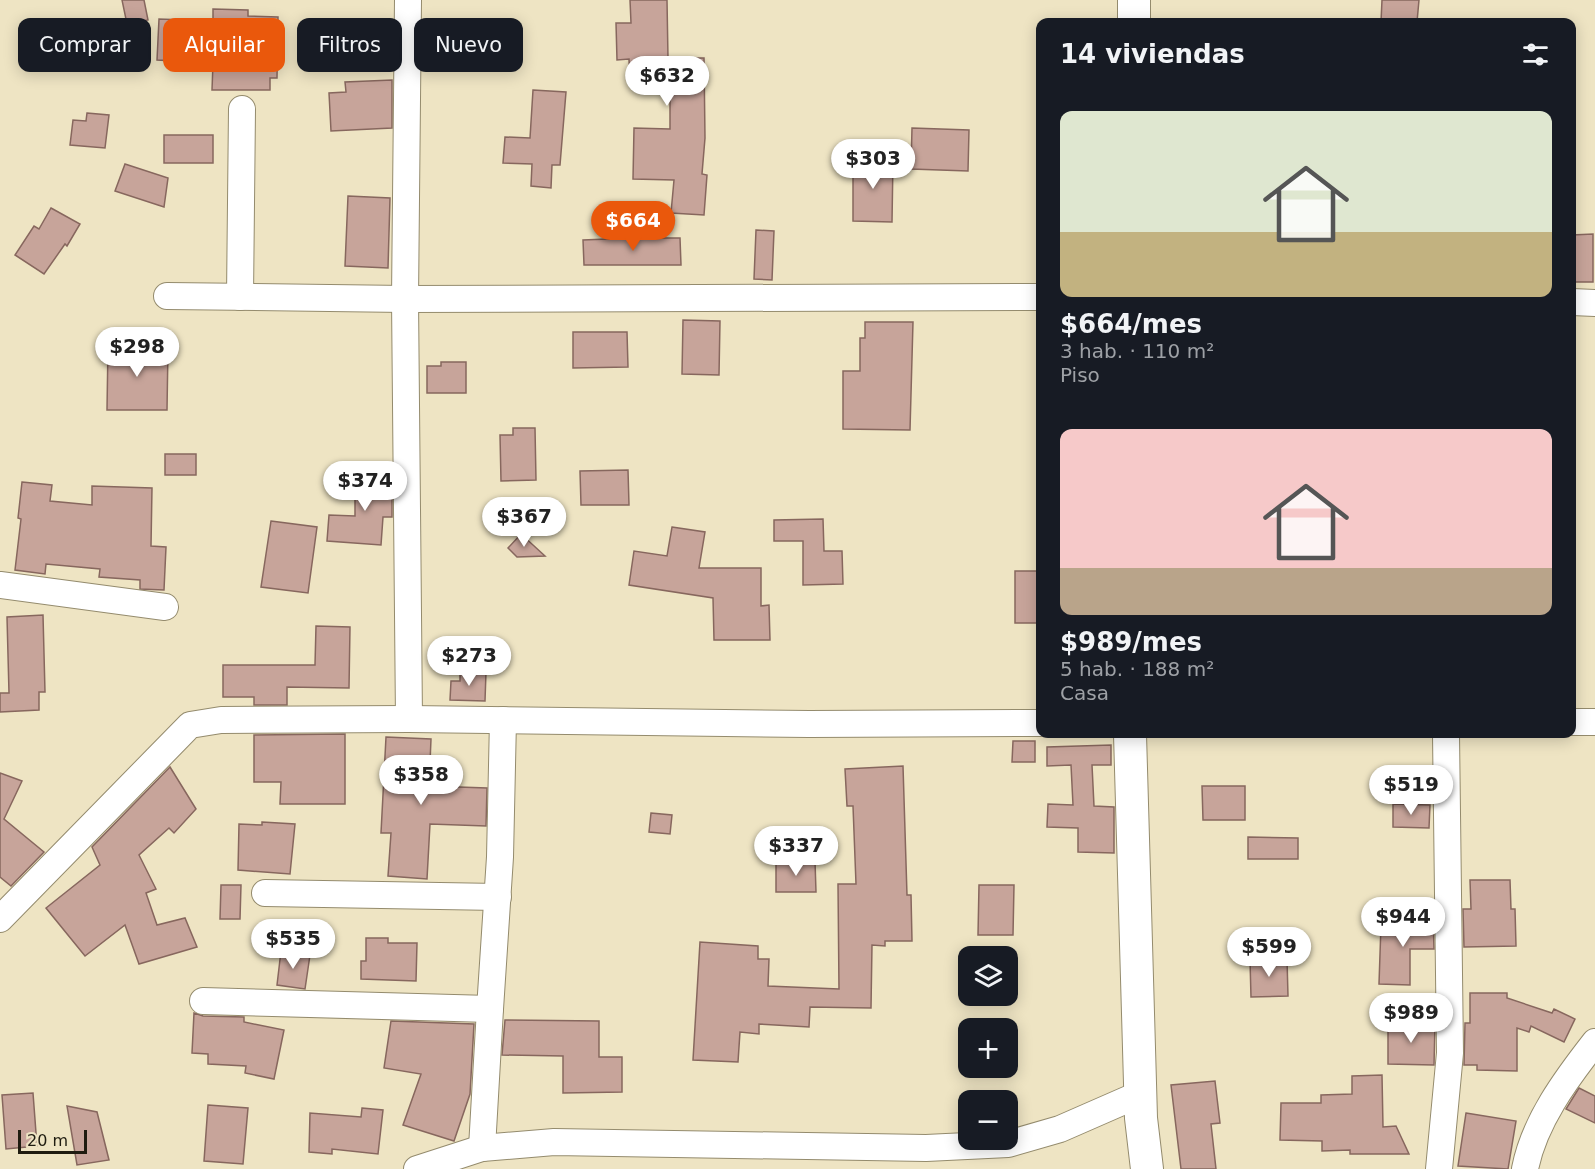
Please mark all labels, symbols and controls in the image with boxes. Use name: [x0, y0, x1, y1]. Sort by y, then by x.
chip: Comprar: [18, 18, 151, 72]
chip: Alquilar: [163, 18, 285, 72]
chip: Filtros: [297, 18, 402, 72]
chip: Nuevo: [414, 18, 523, 72]
icon: filters: [1519, 38, 1552, 71]
text: 14 viviendas: [1060, 39, 1245, 69]
pin: $632: [631, 56, 703, 107]
text: $632: [639, 63, 695, 87]
pin: $303: [837, 139, 909, 190]
text: $303: [845, 146, 901, 170]
icon: home: [1252, 150, 1360, 258]
pin: $664: [597, 201, 669, 252]
text: $664: [605, 208, 661, 232]
text: $664/mes: [1060, 309, 1202, 339]
pin: $298: [101, 327, 173, 378]
text: $298: [109, 334, 165, 358]
text: 3 hab. · 110 m²: [1060, 339, 1214, 363]
text: Piso: [1060, 363, 1100, 387]
pin: $374: [329, 461, 401, 512]
text: $374: [337, 468, 393, 492]
icon: home: [1252, 468, 1360, 576]
pin: $367: [488, 497, 560, 548]
text: $367: [496, 504, 552, 528]
text: $989/mes: [1060, 627, 1202, 657]
pin: $273: [433, 636, 505, 687]
text: $273: [441, 643, 497, 667]
text: 5 hab. · 188 m²: [1060, 657, 1214, 681]
text: Casa: [1060, 681, 1109, 705]
pin: $358: [385, 755, 457, 806]
text: $358: [393, 762, 449, 786]
pin: $519: [1375, 765, 1447, 816]
text: $519: [1383, 772, 1439, 796]
pin: $337: [760, 826, 832, 877]
text: $337: [768, 833, 824, 857]
pin: $944: [1367, 897, 1439, 948]
text: $944: [1375, 904, 1431, 928]
pin: $535: [257, 919, 329, 970]
text: $535: [265, 926, 321, 950]
pin: $599: [1233, 927, 1305, 978]
text: $599: [1241, 934, 1297, 958]
map controls: [958, 946, 1018, 1150]
button: layers: [958, 946, 1018, 1006]
pin: $989: [1375, 993, 1447, 1044]
text: $989: [1383, 1000, 1439, 1024]
button: +: [958, 1018, 1018, 1078]
button: −: [958, 1090, 1018, 1150]
scale bar: [18, 1127, 87, 1154]
text: 20 m: [27, 1131, 68, 1150]

